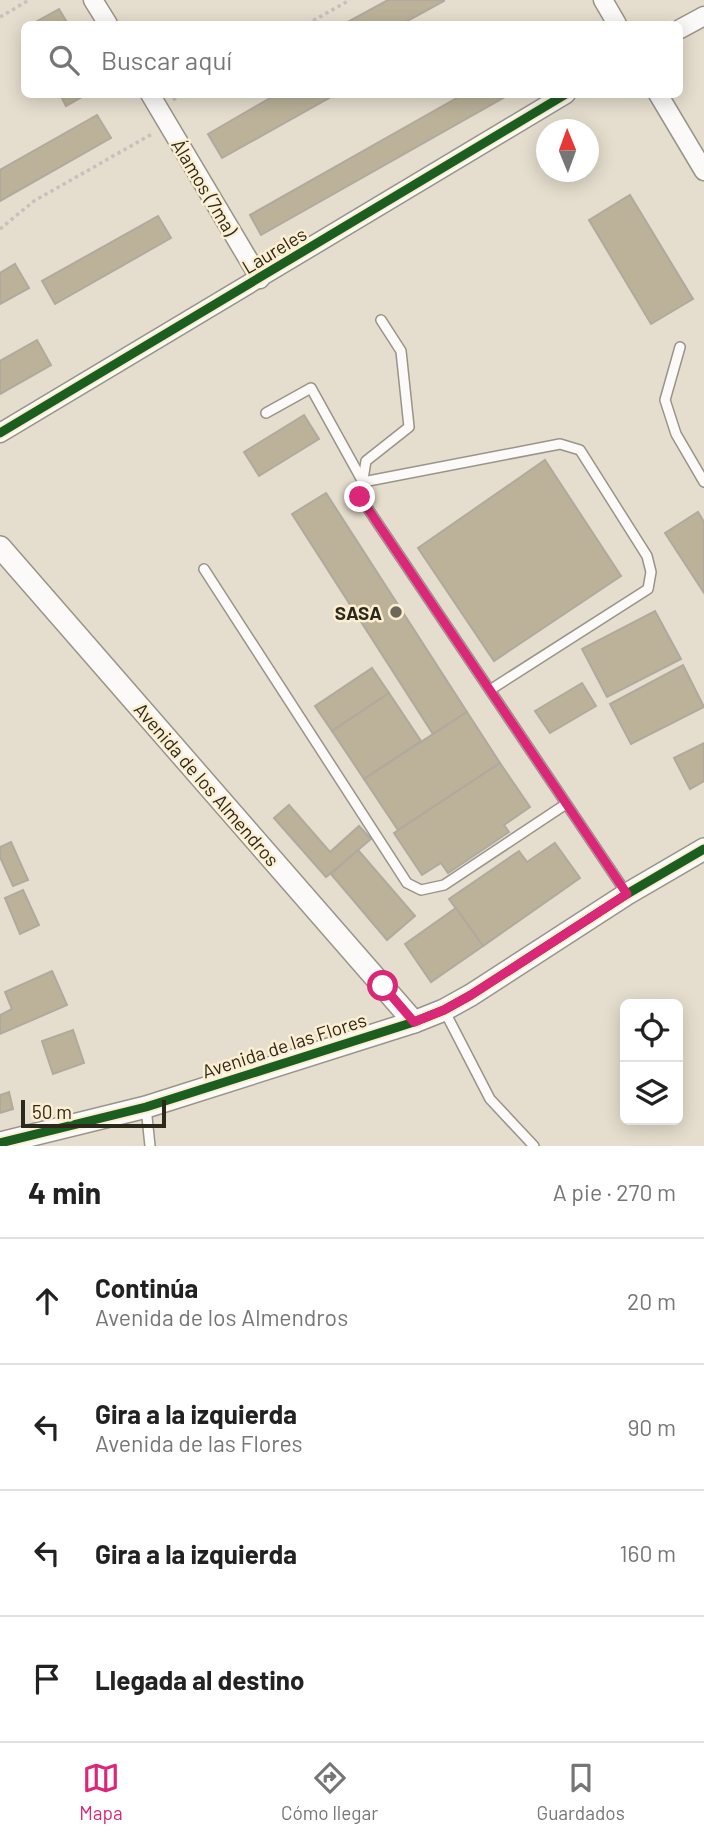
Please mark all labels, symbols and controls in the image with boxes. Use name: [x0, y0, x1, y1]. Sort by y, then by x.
search box: [21, 21, 683, 98]
icon: search: [45, 41, 83, 79]
text: Buscar aquí: [101, 44, 232, 75]
north arrow: [536, 119, 599, 182]
street label: Álamos (7ma): [167, 134, 243, 240]
street label: Laureles: [238, 222, 310, 278]
route end: [344, 481, 375, 512]
place label: SASA: [335, 601, 382, 624]
marker: SASA: [388, 604, 404, 620]
street label: Avenida de los Almendros: [130, 698, 284, 870]
route start: [367, 970, 398, 1001]
map controls: [620, 999, 683, 1125]
button: locate: [620, 999, 683, 1062]
street label: Avenida de las Flores: [199, 1008, 369, 1082]
button: layers: [620, 1062, 683, 1125]
scale bar: [21, 1097, 166, 1129]
text: 50 m: [32, 1100, 72, 1123]
text: 4 min: [28, 1174, 101, 1210]
text: A pie · 270 m: [553, 1178, 676, 1206]
text: Continúa: [95, 1272, 198, 1303]
icon: ahead: [28, 1282, 66, 1320]
text: 20 m: [627, 1287, 676, 1315]
text: Avenida de los Almendros: [95, 1303, 348, 1331]
text: Gira a la izquierda: [95, 1398, 297, 1429]
icon: left: [28, 1408, 66, 1446]
text: 90 m: [627, 1413, 676, 1441]
text: Avenida de las Flores: [95, 1429, 303, 1457]
icon: left: [28, 1534, 66, 1572]
text: Gira a la izquierda: [95, 1538, 297, 1569]
text: 160 m: [619, 1539, 676, 1567]
icon: arrive: [28, 1660, 66, 1698]
text: Llegada al destino: [95, 1664, 304, 1695]
tab: Mapa: [79, 1759, 123, 1824]
tab: Cómo llegar: [281, 1759, 378, 1824]
tab: Guardados: [536, 1759, 625, 1824]

